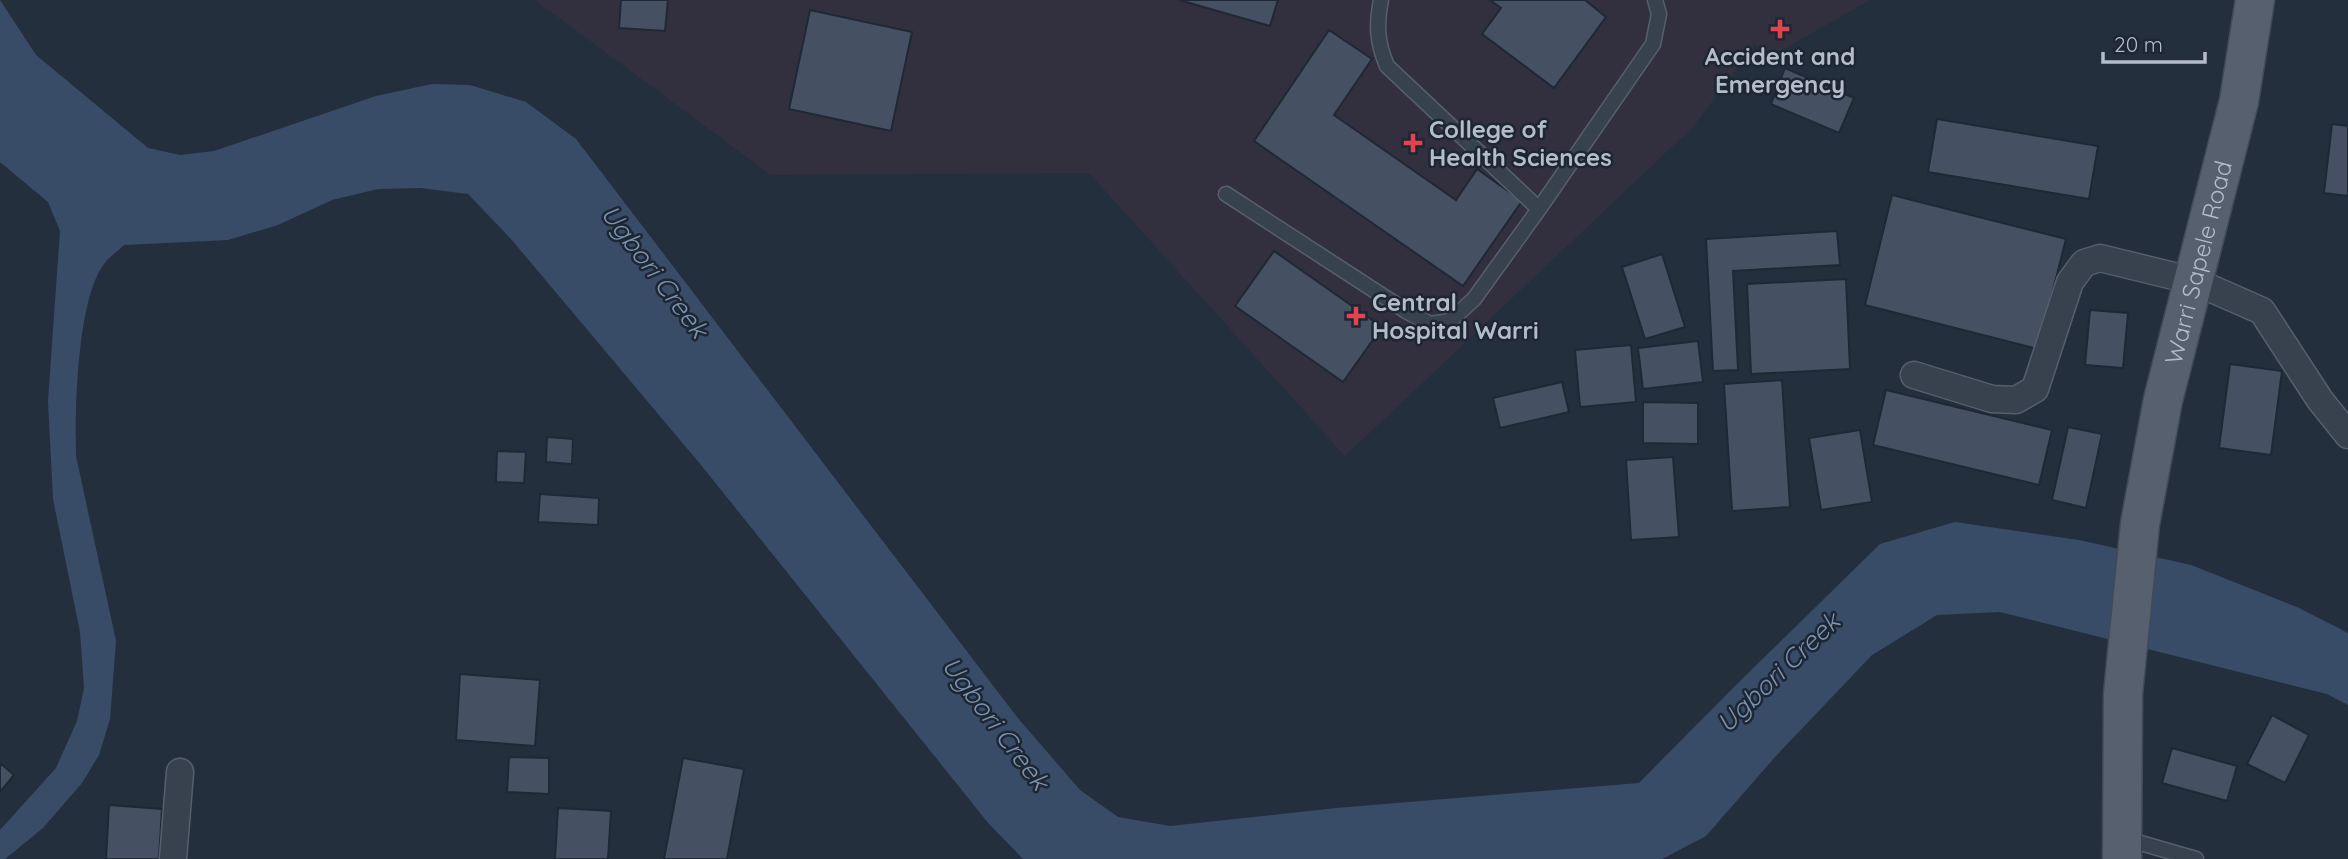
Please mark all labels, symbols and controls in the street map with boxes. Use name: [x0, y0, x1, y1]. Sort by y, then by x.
marker: Accident and Emergency: [1770, 19, 1790, 39]
scale bar: [2103, 21, 2204, 65]
text: 20 m: [2114, 31, 2163, 57]
place label: Accident and Emergency: [1705, 41, 1855, 99]
place label: College of Health Sciences: [1429, 114, 1612, 172]
marker: College of Health Sciences: [1403, 133, 1423, 153]
street label: Warri Sapele Road: [2158, 157, 2238, 367]
water label: Ugbori Creek: [594, 198, 717, 346]
place label: Central Hospital Warri: [1372, 287, 1539, 345]
marker: Central Hospital Warri: [1346, 306, 1366, 326]
water label: Ugbori Creek: [1709, 604, 1848, 739]
water label: Ugbori Creek: [935, 650, 1058, 798]

